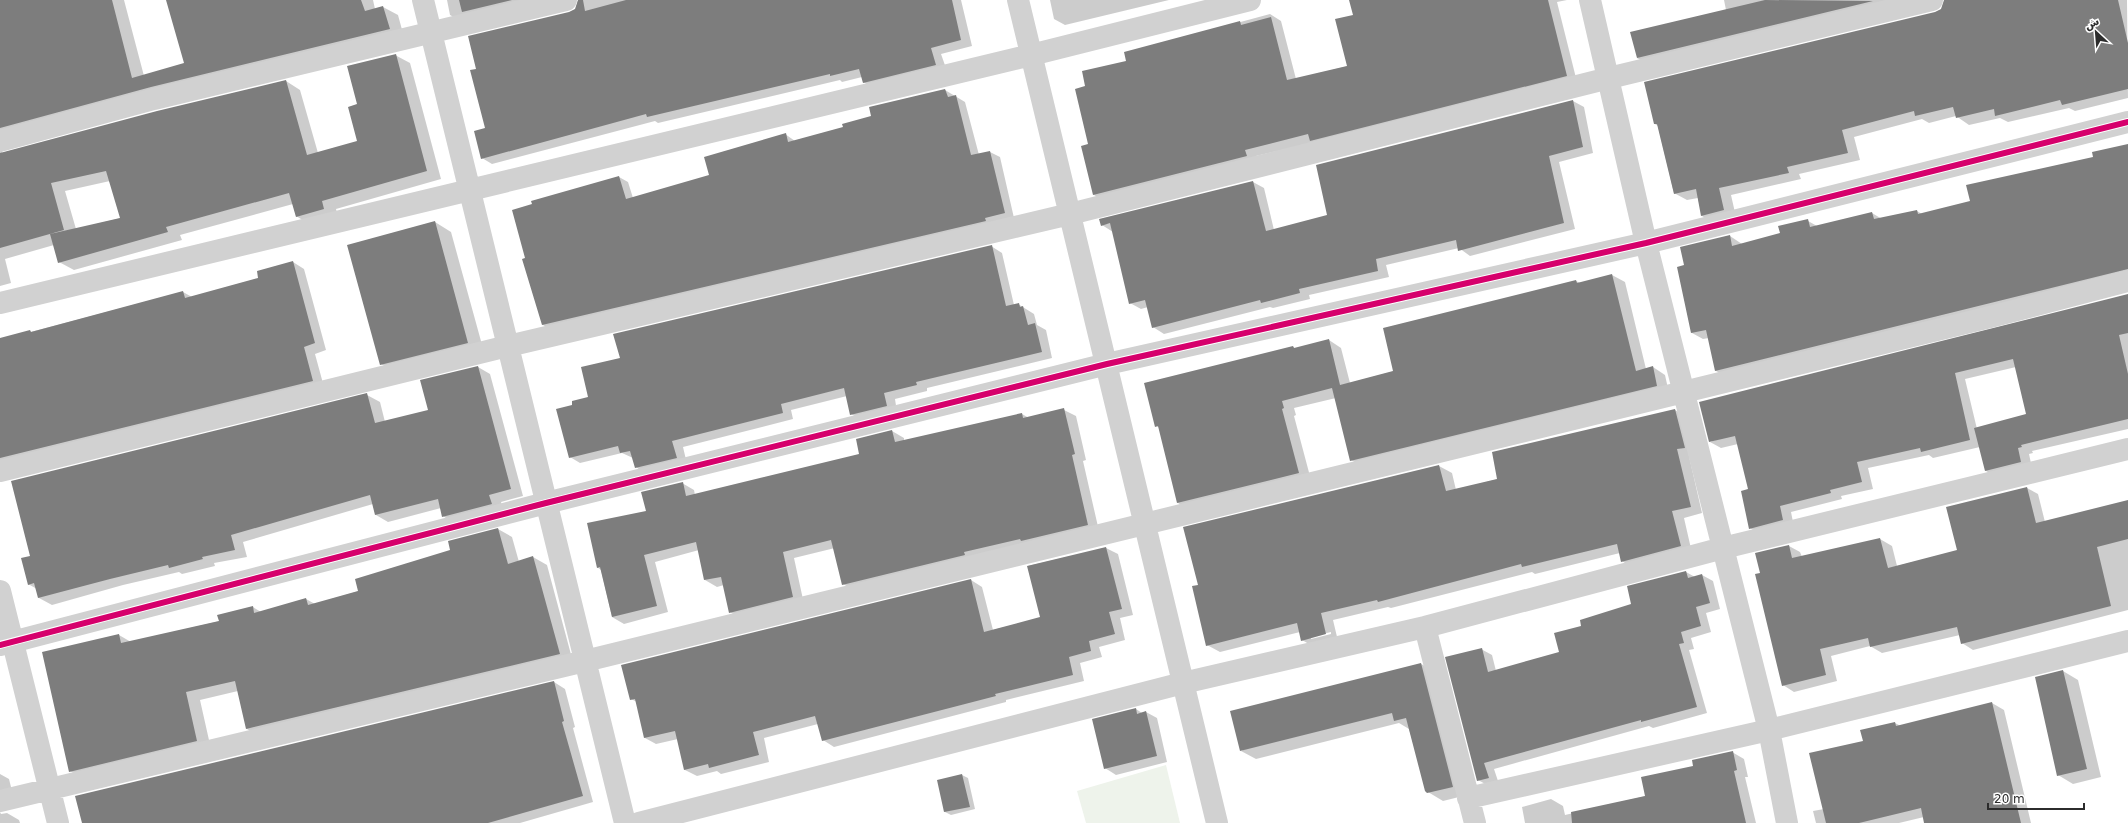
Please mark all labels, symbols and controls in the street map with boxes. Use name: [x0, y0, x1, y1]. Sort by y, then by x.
north arrow: [2076, 12, 2116, 52]
text: ش: [2082, 14, 2102, 33]
scale bar: [1988, 785, 2084, 811]
text: 20 m: [1994, 792, 2025, 806]

